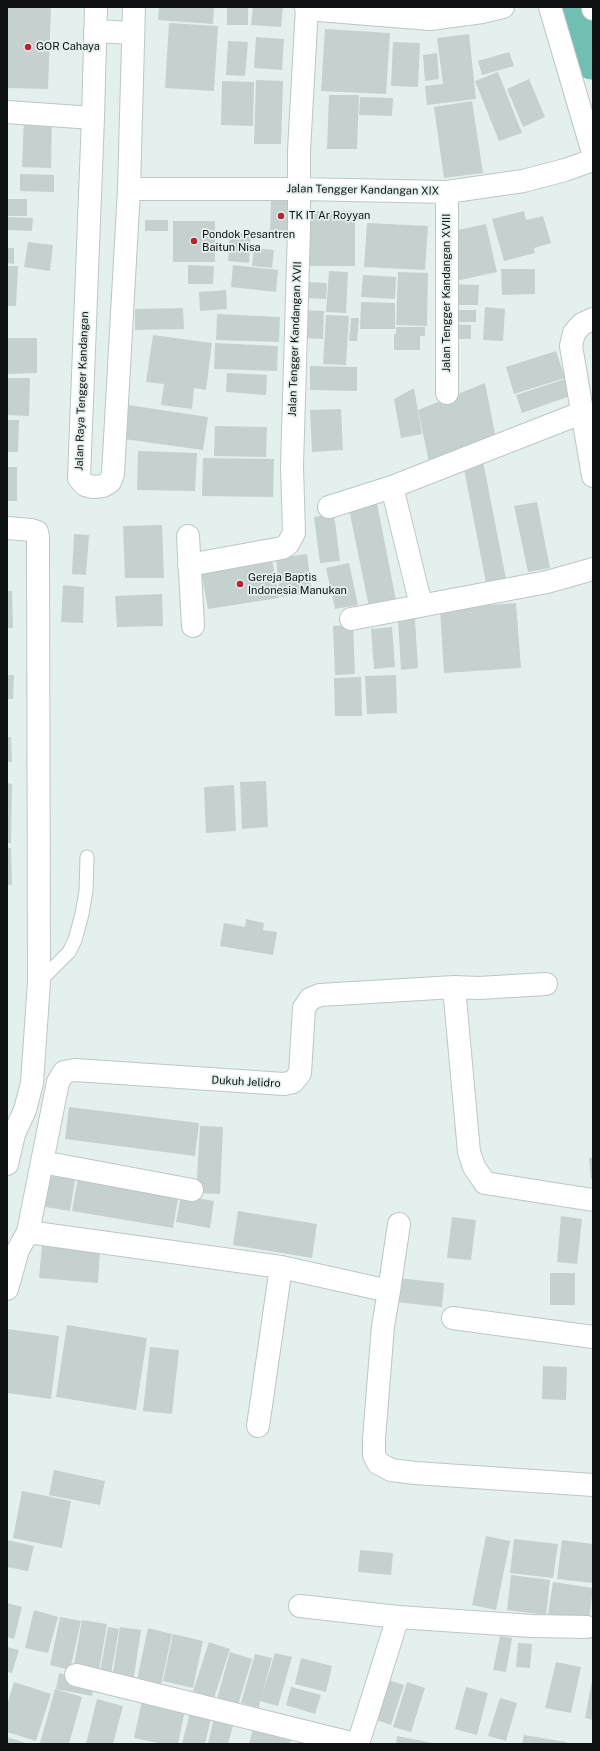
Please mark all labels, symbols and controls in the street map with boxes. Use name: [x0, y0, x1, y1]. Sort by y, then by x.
place label: GOR Cahaya: [36, 40, 100, 54]
marker: GOR Cahaya: [23, 42, 33, 52]
street label: Jalan Tengger Kandangan XIX: [287, 182, 439, 198]
place label: TK IT Ar Royyan: [289, 209, 370, 223]
marker: TK IT Ar Royyan: [276, 211, 286, 221]
street label: Jalan Tengger Kandangan XVIII: [440, 214, 454, 372]
place label: Pondok Pesantren Baitun Nisa: [202, 228, 295, 254]
marker: Pondok Pesantren Baitun Nisa: [189, 236, 199, 246]
street label: Jalan Tengger Kandangan XVII: [286, 261, 304, 417]
street label: Jalan Raya Tengger Kandangan: [73, 311, 91, 471]
place label: Gereja Baptis Indonesia Manukan: [248, 571, 347, 597]
marker: Gereja Baptis Indonesia Manukan: [235, 579, 245, 589]
street label: Dukuh Jelidro: [211, 1074, 281, 1090]

